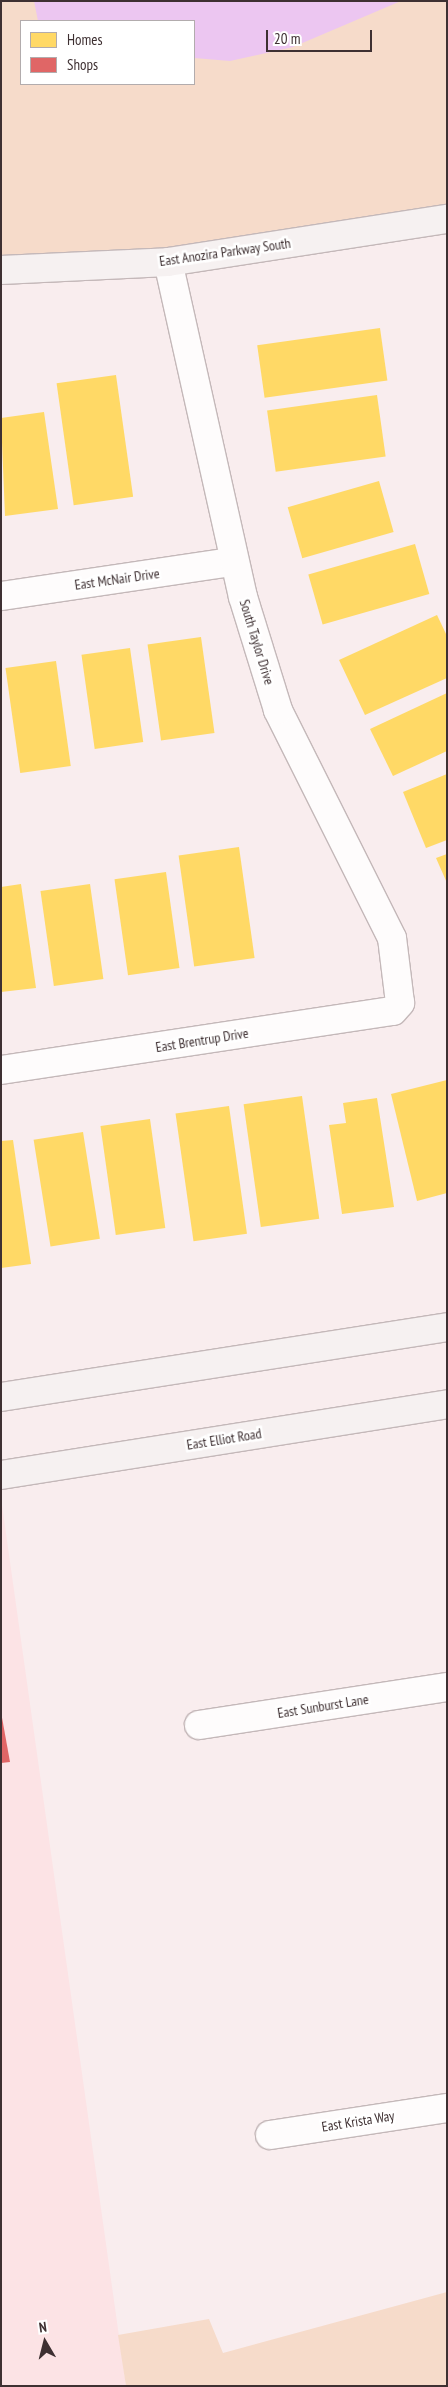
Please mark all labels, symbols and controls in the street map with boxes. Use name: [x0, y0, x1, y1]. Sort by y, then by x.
legend: [20, 20, 195, 85]
scale bar: [268, 20, 374, 52]
text: 20 m: [274, 29, 300, 48]
text: Homes: [67, 30, 103, 49]
text: Shops: [67, 55, 98, 74]
street label: East Anozira Parkway South: [158, 234, 292, 270]
street label: East McNair Drive: [74, 565, 160, 593]
street label: South Taylor Drive: [236, 597, 278, 687]
street label: East Brentrup Drive: [154, 1024, 250, 1056]
street label: East Elliot Road: [185, 1425, 263, 1453]
street label: East Sunburst Lane: [276, 1691, 370, 1721]
street label: East Krista Way: [320, 2107, 396, 2135]
north arrow: [20, 2317, 70, 2367]
text: N: [38, 2318, 48, 2337]

